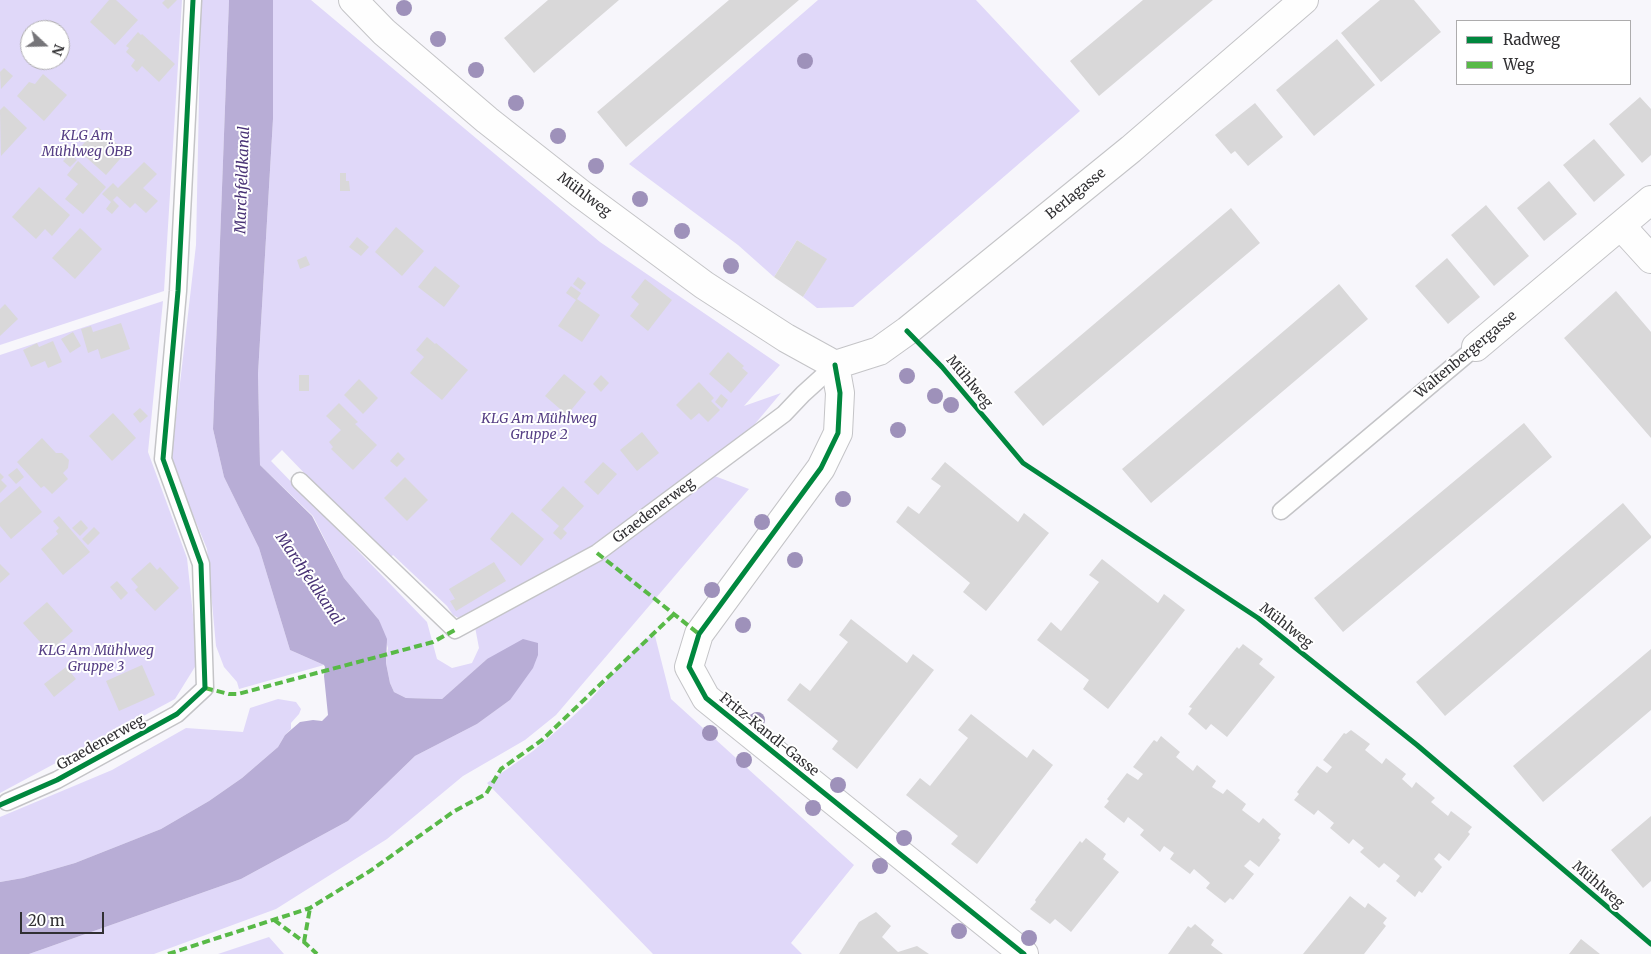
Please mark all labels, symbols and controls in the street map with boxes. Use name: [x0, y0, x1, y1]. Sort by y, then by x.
north arrow: [20, 20, 70, 70]
legend: [1456, 20, 1631, 85]
text: Radweg: [1503, 30, 1560, 49]
text: N: [48, 42, 68, 58]
text: Weg: [1503, 55, 1534, 74]
water label: Marchfeldkanal: [232, 126, 254, 234]
park label: KLG Am Mühlweg ÖBB: [42, 128, 132, 160]
street label: Berlagasse: [1043, 165, 1109, 223]
street label: Mühlweg: [554, 169, 614, 221]
street label: Waltenbergergasse: [1412, 308, 1520, 402]
street label: Mühlweg: [942, 352, 996, 412]
park label: KLG Am Mühlweg Gruppe 2: [481, 411, 597, 444]
street label: Graedenerweg: [610, 475, 698, 547]
water label: Marchfeldkanal: [271, 529, 347, 629]
street label: Mühlweg: [1256, 600, 1316, 652]
park label: KLG Am Mühlweg Gruppe 3: [38, 643, 154, 676]
street label: Fritz-Kandl-Gasse: [716, 690, 822, 780]
street label: Graedenerweg: [54, 712, 148, 774]
street label: Mühlweg: [1569, 858, 1627, 912]
scale bar: [22, 902, 106, 934]
text: 20 m: [28, 911, 65, 930]

